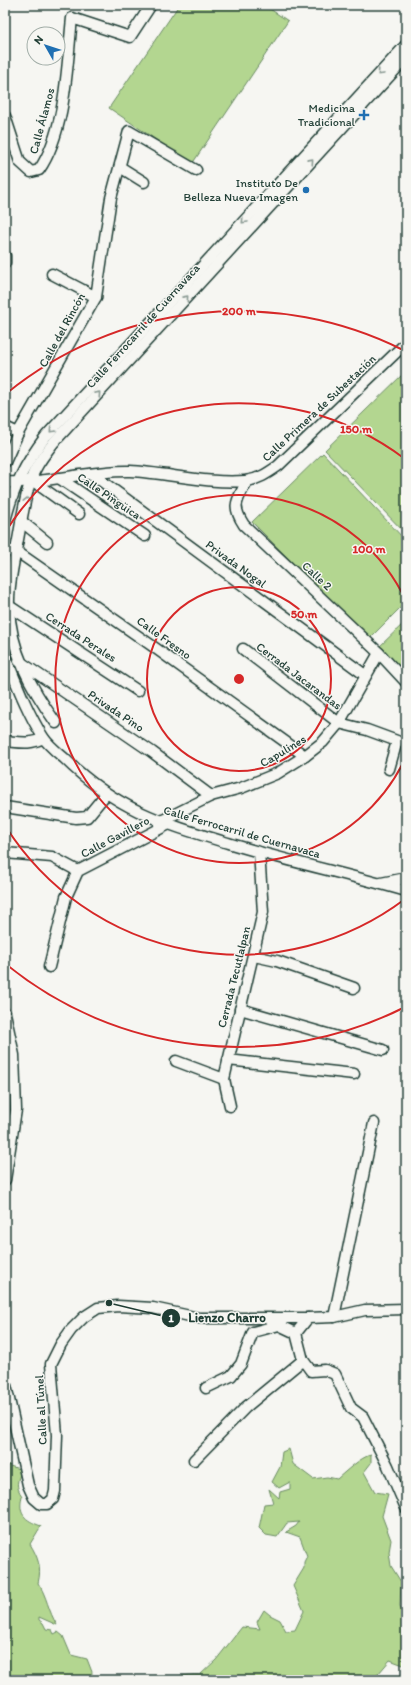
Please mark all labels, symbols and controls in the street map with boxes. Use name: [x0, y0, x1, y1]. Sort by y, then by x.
north arrow: [26, 26, 66, 66]
text: N: [31, 33, 46, 47]
one-way arrow: [377, 68, 384, 76]
street label: Calle Álamos: [26, 86, 58, 156]
place label: Medicina Tradicional: [298, 101, 356, 129]
marker: Medicina Tradicional: [358, 109, 370, 121]
one-way arrow: [306, 158, 314, 166]
place label: Instituto De Belleza Nueva Imagen: [184, 176, 298, 204]
marker: Instituto De Belleza Nueva Imagen: [301, 185, 311, 195]
one-way arrow: [242, 216, 249, 223]
street label: Calle Ferrocarril de Cuernavaca: [83, 260, 203, 391]
street label: Calle del Rincón: [36, 290, 88, 370]
one-way arrow: [181, 296, 188, 303]
text: 200 m: [222, 304, 257, 318]
street label: Calle Primera de Subestación: [259, 351, 379, 464]
one-way arrow: [93, 391, 101, 399]
text: 150 m: [340, 422, 373, 436]
one-way arrow: [49, 425, 57, 433]
street label: Calle Pingüica: [75, 470, 143, 522]
one-way arrow: [22, 497, 30, 503]
street label: Privada Nogal: [203, 537, 269, 591]
text: 100 m: [352, 542, 386, 556]
street label: Calle 2: [299, 559, 335, 594]
text: 50 m: [291, 607, 318, 621]
street label: Cerrada Perales: [43, 609, 119, 665]
street label: Calle Fresno: [134, 614, 194, 662]
street label: Cerrada Jacarandas: [254, 639, 344, 713]
centre of rings: [232, 672, 246, 686]
street label: Privada Pino: [85, 687, 147, 735]
street label: Capulines: [257, 732, 309, 770]
street label: Calle Ferrocarril de Cuernavaca: [162, 803, 323, 861]
street label: Calle Gavillero: [78, 813, 152, 861]
street label: Cerrada Tecutlalpan: [215, 925, 253, 1029]
callout: Lienzo Charro: [161, 1305, 274, 1330]
text: Lienzo Charro: [188, 1310, 266, 1325]
text: 1: [168, 1311, 174, 1325]
street label: Calle al Túnel: [32, 1374, 50, 1445]

